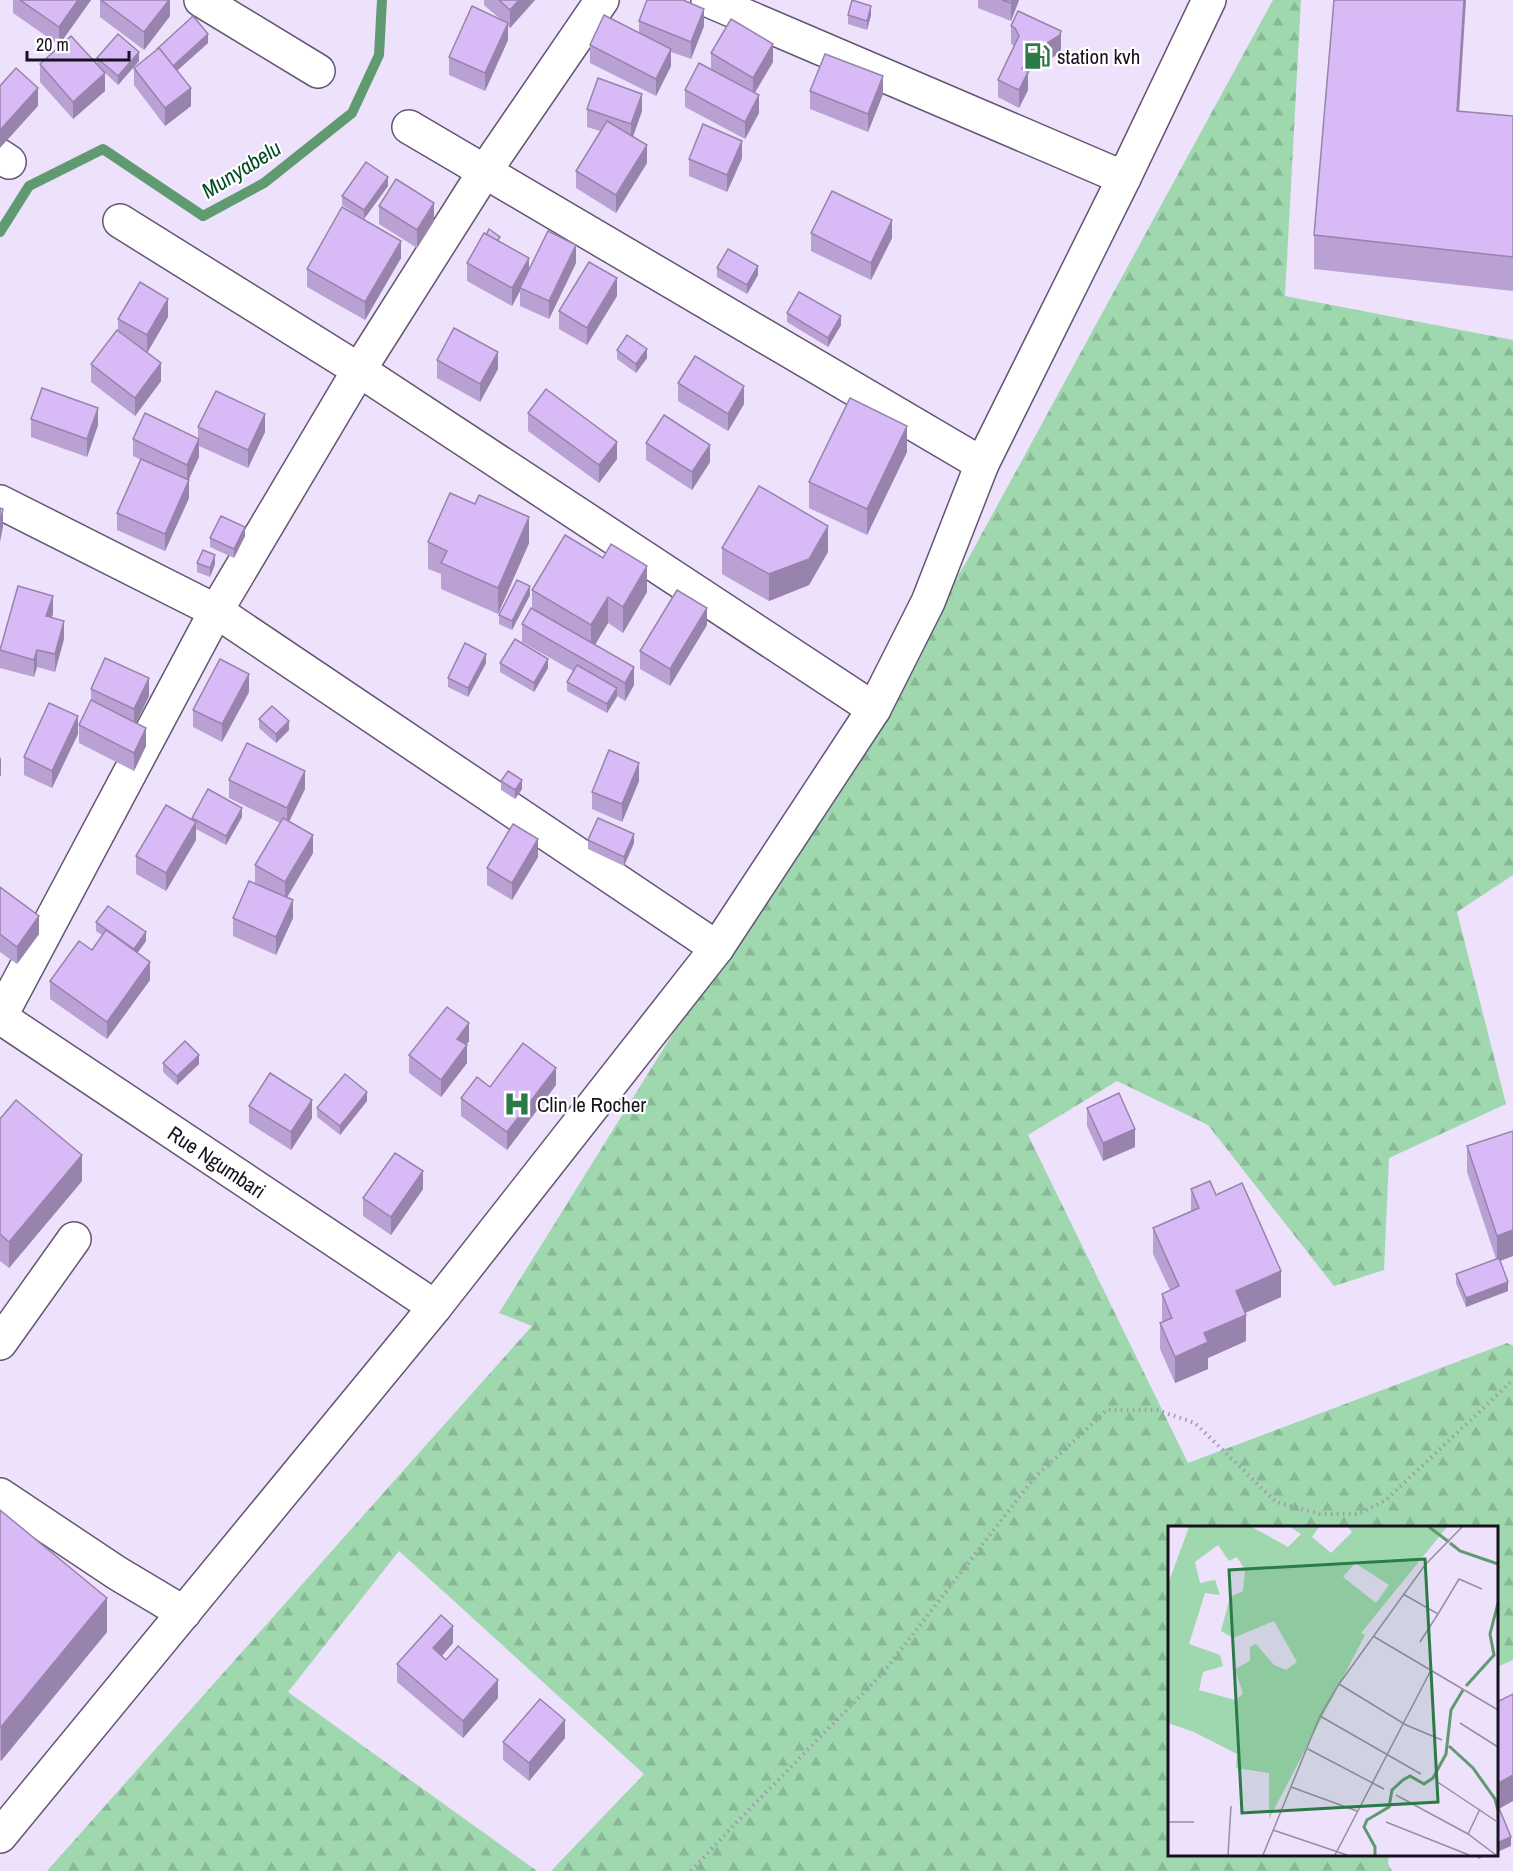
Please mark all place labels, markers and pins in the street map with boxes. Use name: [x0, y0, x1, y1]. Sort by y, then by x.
fuel station icon: station kvh: [1022, 41, 1052, 71]
place label: station kvh: [1057, 42, 1140, 71]
hospital icon: Clin le Rocher: [502, 1089, 532, 1119]
place label: Clin le Rocher: [537, 1090, 646, 1119]

